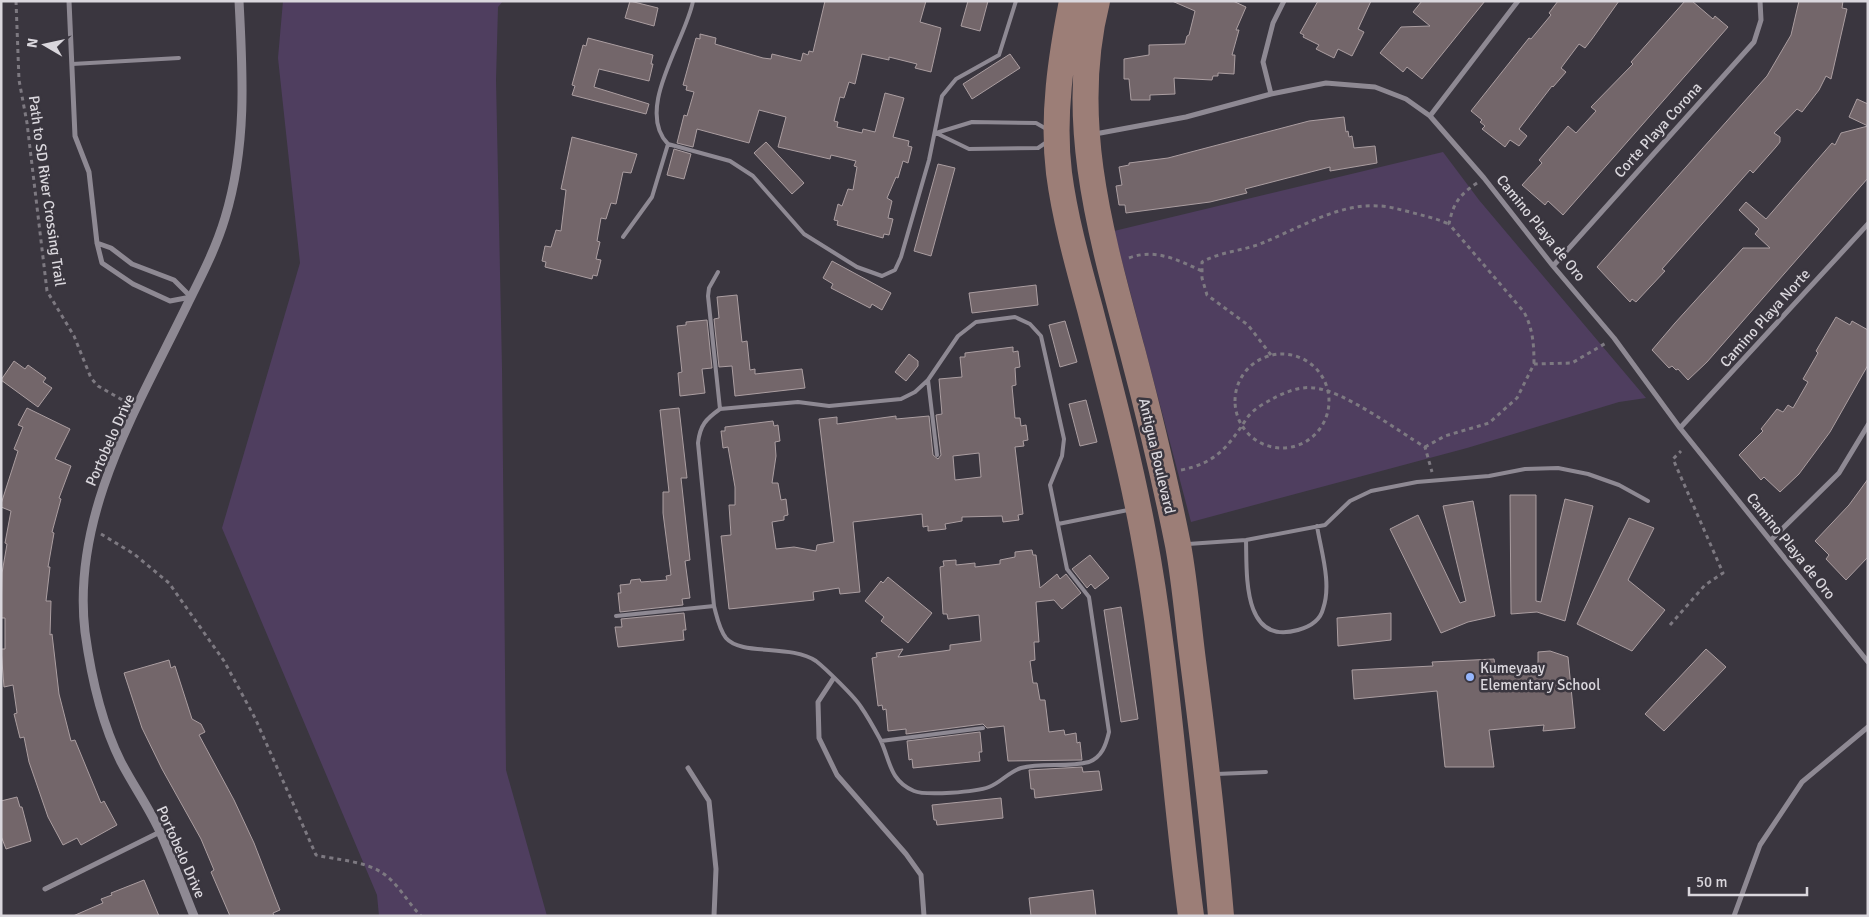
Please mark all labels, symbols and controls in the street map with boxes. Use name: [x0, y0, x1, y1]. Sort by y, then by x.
north arrow: [20, 20, 70, 70]
text: N: [23, 37, 42, 49]
street label: Corte Playa Corona: [1610, 79, 1706, 181]
street label: Path to SD River Crossing Trail: [25, 94, 69, 288]
street label: Camino Playa de Oro: [1493, 171, 1590, 285]
street label: Camino Playa Norte: [1716, 265, 1814, 371]
street label: Portobelo Drive: [82, 391, 138, 489]
street label: Antigua Boulevard: [1135, 396, 1179, 516]
street label: Camino Playa de Oro: [1743, 489, 1840, 603]
place label: Kumeyaay Elementary School: [1480, 659, 1601, 694]
marker: Kumeyaay Elementary School: [1464, 671, 1476, 683]
street label: Portobelo Drive: [153, 803, 209, 901]
scale bar: [1689, 864, 1806, 896]
text: 50 m: [1696, 873, 1727, 891]

